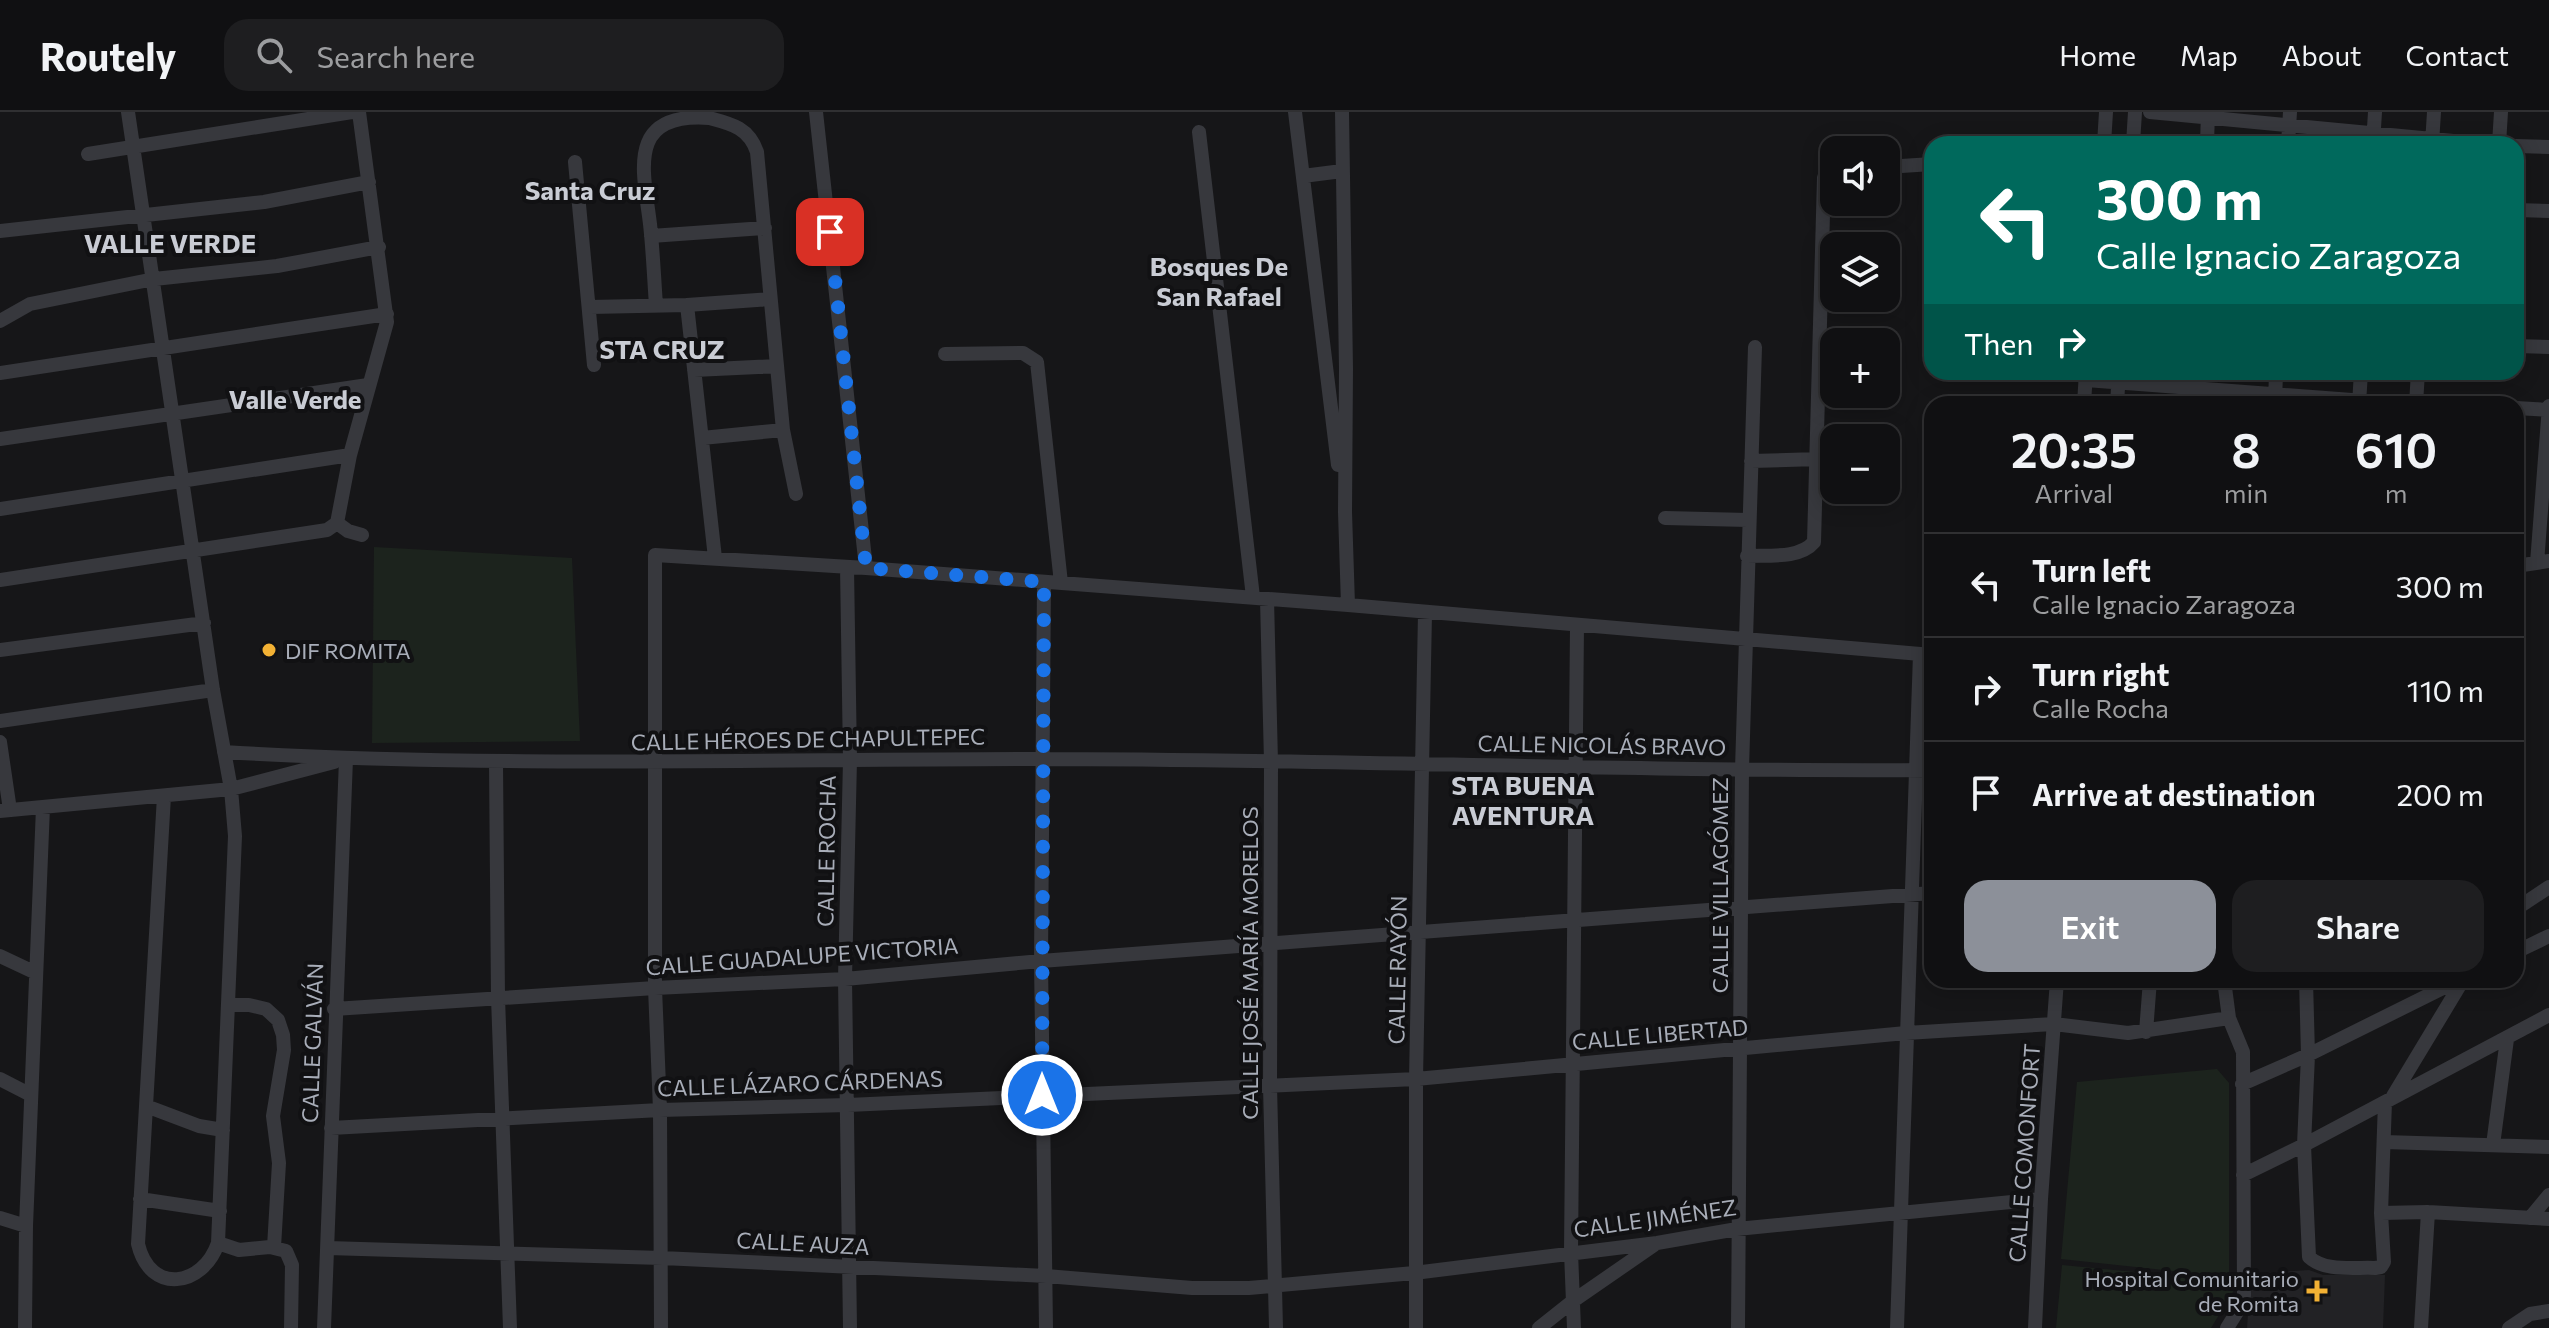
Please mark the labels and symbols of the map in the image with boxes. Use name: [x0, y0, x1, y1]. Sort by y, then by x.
district label: Santa Cruz: [525, 174, 655, 205]
pin: [796, 198, 864, 266]
district label: VALLE VERDE: [84, 227, 256, 258]
district label: Bosques De San Rafael: [1150, 250, 1288, 311]
district label: STA CRUZ: [599, 333, 725, 364]
district label: Valle Verde: [228, 383, 362, 414]
place label: DIF ROMITA: [285, 637, 411, 664]
marker: DIF ROMITA: [260, 641, 278, 659]
street label: CALLE HÉROES DE CHAPULTEPEC: [631, 722, 985, 756]
street label: CALLE NICOLÁS BRAVO: [1478, 729, 1726, 761]
district label: STA BUENA AVENTURA: [1451, 769, 1595, 830]
street label: CALLE ROCHA: [811, 775, 841, 927]
street label: CALLE VILLAGÓMEZ: [1706, 777, 1733, 993]
street label: CALLE JOSÉ MARÍA MORELOS: [1236, 806, 1263, 1120]
street label: CALLE RAYÓN: [1382, 895, 1412, 1045]
street label: CALLE GUADALUPE VICTORIA: [645, 932, 959, 980]
street label: CALLE GALVÁN: [296, 963, 328, 1123]
street label: CALLE LIBERTAD: [1571, 1013, 1749, 1055]
street label: CALLE COMONFORT: [2003, 1043, 2045, 1263]
position arrow: [1000, 1053, 1084, 1137]
street label: CALLE LÁZARO CÁRDENAS: [657, 1065, 943, 1101]
street label: CALLE JIMÉNEZ: [1572, 1193, 1738, 1243]
street label: CALLE AUZA: [736, 1226, 870, 1260]
place label: Hospital Comunitario de Romita: [2085, 1265, 2299, 1317]
marker: Hospital Comunitario de Romita: [2306, 1280, 2328, 1302]

